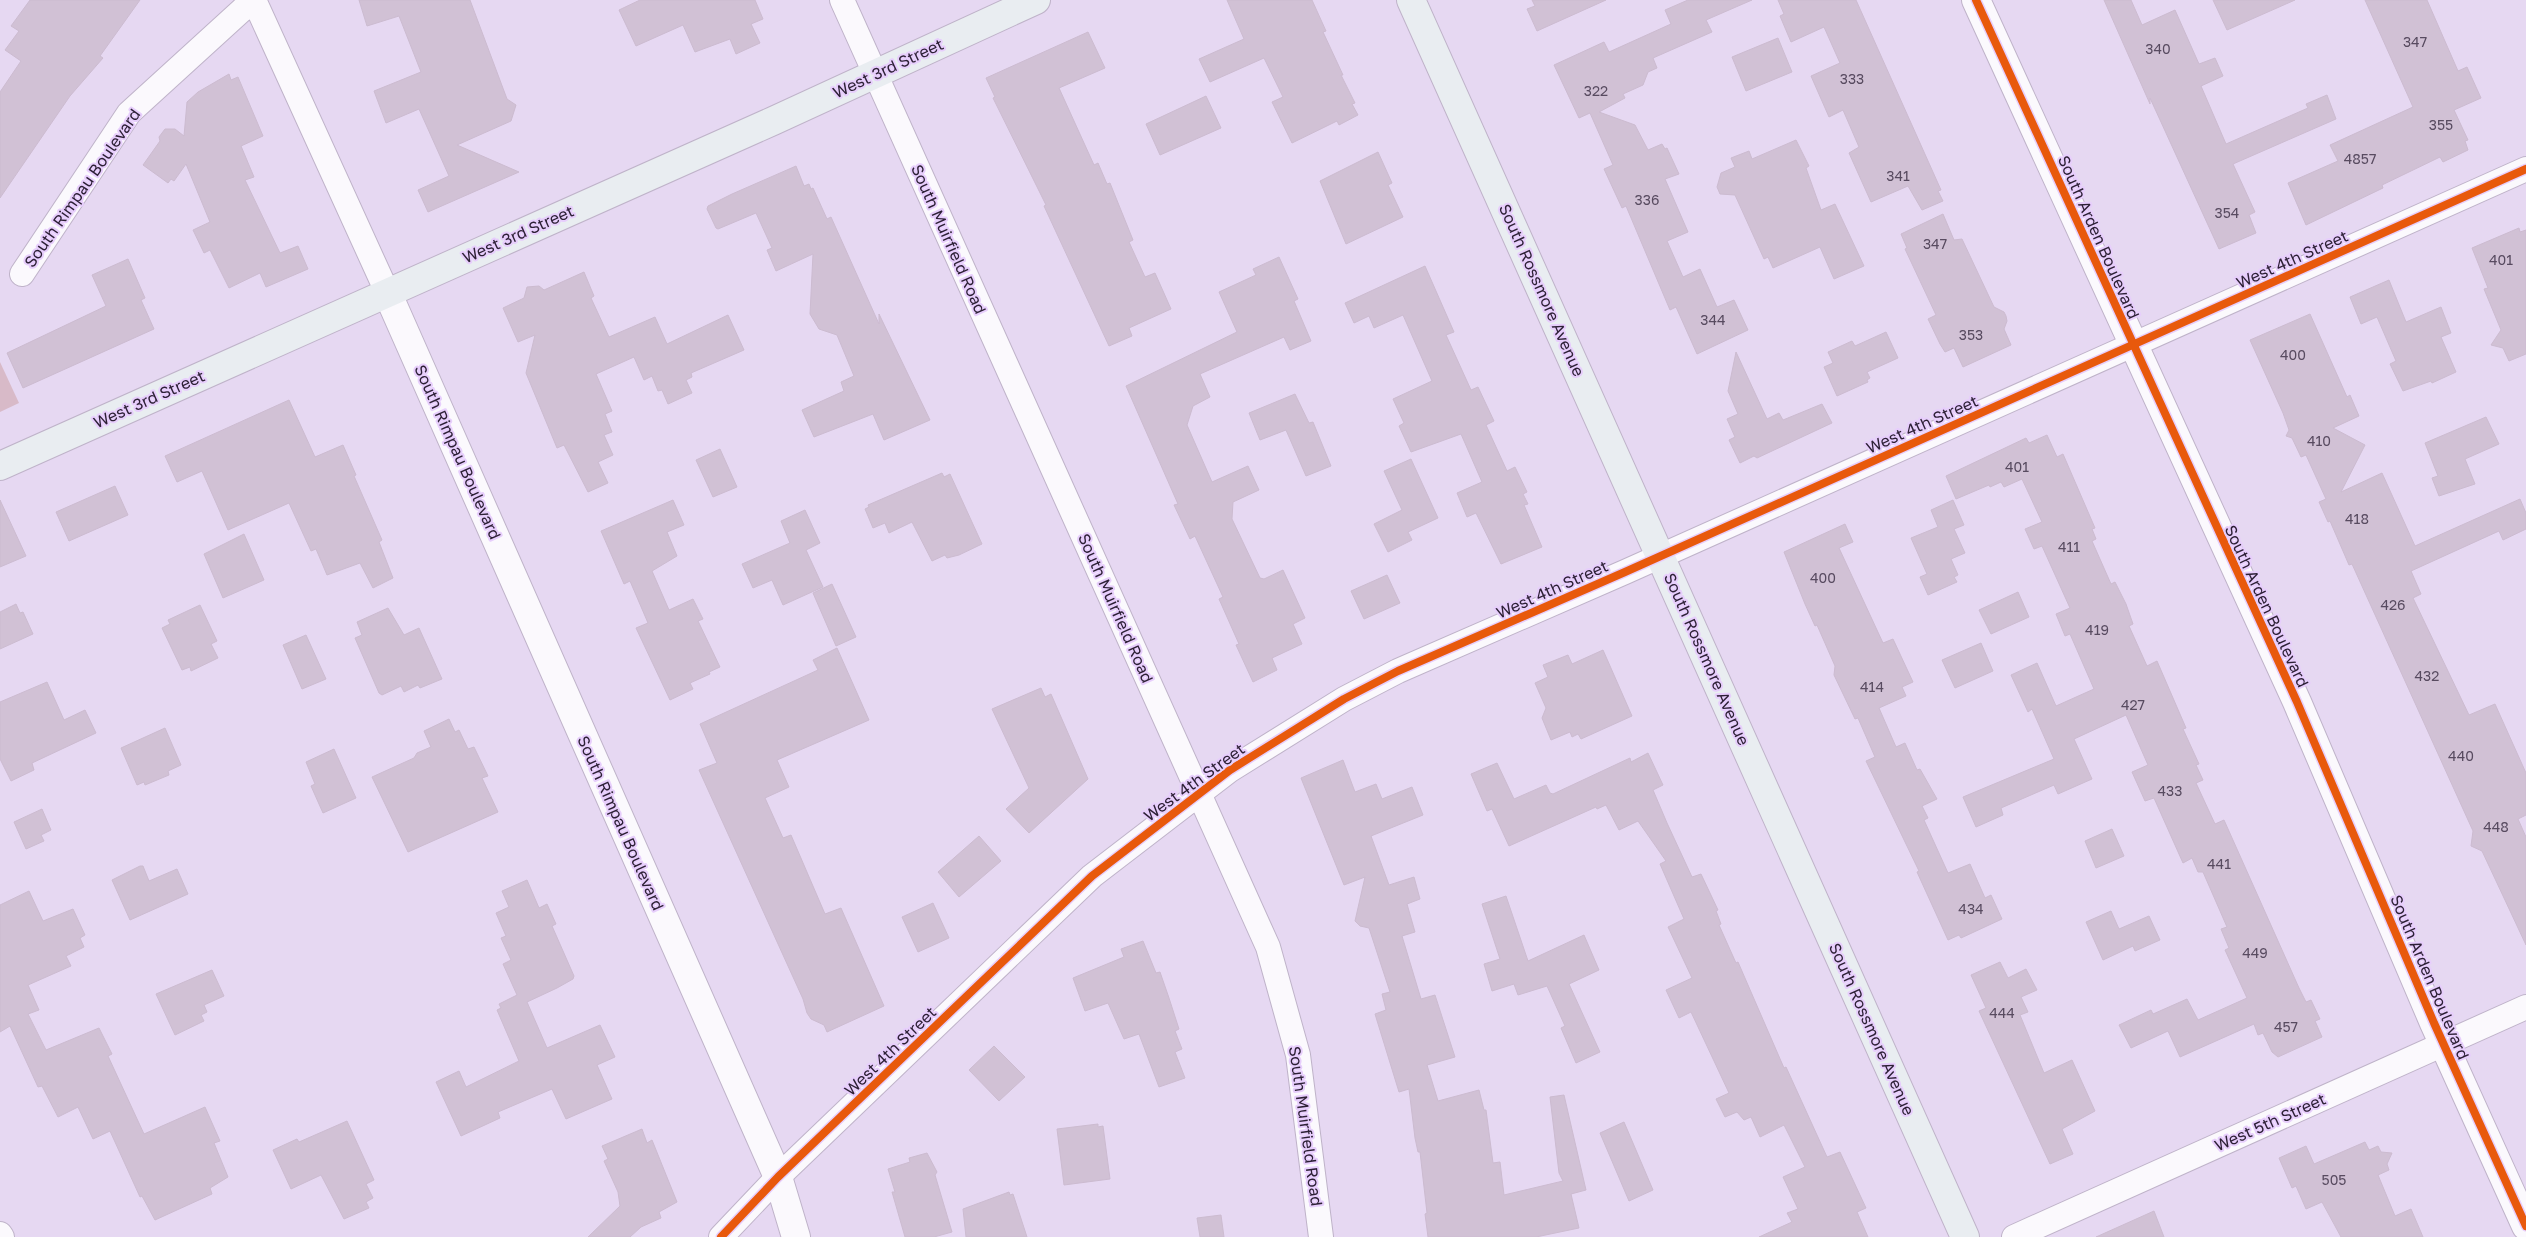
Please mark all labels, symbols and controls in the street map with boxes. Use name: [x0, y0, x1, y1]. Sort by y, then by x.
house number: 347: [2403, 33, 2427, 50]
street label: West 3rd Street: [830, 34, 946, 102]
house number: 340: [2145, 40, 2171, 57]
house number: 333: [1840, 70, 1864, 87]
house number: 322: [1584, 82, 1608, 99]
street label: South Rimpau Boulevard: [20, 105, 144, 271]
house number: 355: [2429, 116, 2453, 133]
house number: 4857: [2344, 150, 2376, 167]
street label: South Arden Boulevard: [2054, 152, 2144, 322]
street label: South Muirfield Road: [907, 161, 991, 317]
house number: 341: [1886, 167, 1910, 184]
house number: 336: [1635, 191, 1659, 208]
street label: West 3rd Street: [459, 201, 577, 267]
street label: South Rossmore Avenue: [1495, 201, 1589, 379]
house number: 354: [2215, 204, 2239, 221]
street label: West 4th Street: [2233, 225, 2351, 293]
house number: 347: [1923, 235, 1947, 252]
house number: 401: [2489, 251, 2513, 268]
house number: 344: [1700, 311, 1726, 328]
house number: 353: [1959, 326, 1983, 343]
house number: 400: [2280, 346, 2306, 363]
street label: South Rimpau Boulevard: [410, 362, 506, 542]
street label: West 3rd Street: [90, 366, 208, 432]
street label: West 4th Street: [1863, 390, 1981, 458]
house number: 410: [2307, 432, 2331, 449]
house number: 401: [2005, 458, 2029, 475]
house number: 418: [2345, 510, 2369, 527]
street label: South Arden Boulevard: [2221, 522, 2313, 690]
street label: South Muirfield Road: [1074, 530, 1158, 686]
house number: 411: [2058, 538, 2080, 555]
street label: West 4th Street: [1493, 555, 1611, 623]
house number: 400: [1810, 569, 1836, 586]
street label: South Rossmore Avenue: [1660, 570, 1754, 748]
house number: 426: [2380, 596, 2406, 613]
house number: 419: [2085, 621, 2109, 638]
house number: 432: [2415, 667, 2439, 684]
house number: 414: [1860, 678, 1884, 695]
house number: 427: [2121, 696, 2145, 713]
street label: South Rimpau Boulevard: [573, 733, 669, 913]
street label: West 4th Street: [1139, 739, 1249, 825]
house number: 440: [2448, 747, 2474, 764]
house number: 433: [2158, 782, 2182, 799]
house number: 448: [2483, 818, 2509, 835]
house number: 441: [2207, 855, 2231, 872]
street label: South Arden Boulevard: [2386, 892, 2474, 1062]
house number: 434: [1958, 900, 1984, 917]
street label: South Rossmore Avenue: [1825, 940, 1919, 1118]
house number: 449: [2242, 944, 2268, 961]
street label: West 4th Street: [840, 1002, 940, 1100]
house number: 444: [1989, 1004, 2015, 1021]
house number: 457: [2274, 1018, 2298, 1035]
street label: South Muirfield Road: [1285, 1045, 1327, 1207]
street label: West 5th Street: [2211, 1089, 2329, 1155]
house number: 505: [2322, 1171, 2346, 1188]

